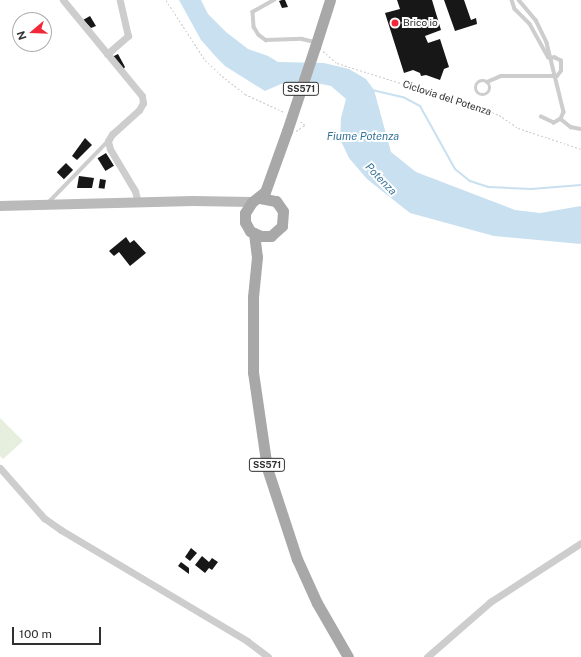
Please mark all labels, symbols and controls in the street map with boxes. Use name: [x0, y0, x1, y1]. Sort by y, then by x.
north arrow: [12, 12, 52, 52]
place label: Brico io: [403, 17, 438, 29]
marker: Brico io: [390, 18, 400, 28]
text: N: [15, 30, 29, 42]
street label: Ciclovia del Potenza: [401, 78, 493, 118]
road number: SS571: [282, 82, 320, 96]
water label: Fiume Potenza: [327, 129, 399, 143]
water label: Potenza: [363, 160, 399, 198]
road number: SS571: [248, 458, 286, 472]
scale bar: [14, 619, 103, 645]
text: 100 m: [19, 627, 52, 641]

